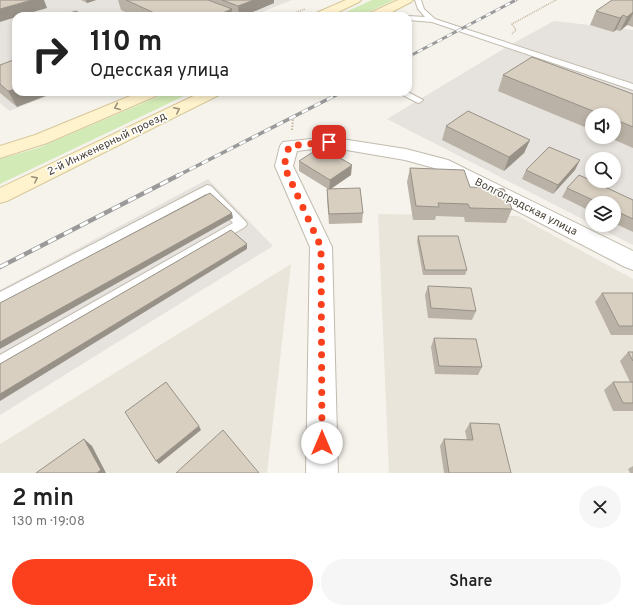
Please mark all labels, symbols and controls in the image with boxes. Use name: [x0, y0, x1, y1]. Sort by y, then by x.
text: 110 m: [90, 25, 162, 61]
icon: right: [24, 28, 76, 80]
text: Одесская улица: [90, 60, 229, 83]
one-way arrow: [113, 103, 120, 111]
one-way arrow: [173, 107, 181, 115]
map controls: [585, 108, 621, 232]
button: sound: [585, 108, 621, 144]
street label: 2-й Инженерный проезд: [45, 109, 169, 179]
pin: [312, 125, 346, 159]
icon: arrive: [318, 131, 340, 153]
button: search: [585, 152, 621, 188]
street label: Волгоградская улица: [472, 175, 580, 239]
one-way arrow: [31, 176, 38, 184]
button: layers: [585, 196, 621, 232]
position arrow: [301, 422, 343, 464]
text: 2 min: [12, 484, 74, 514]
button: close: [579, 486, 621, 528]
text: 130 m · 19:08: [12, 514, 85, 530]
button: Exit: [12, 559, 313, 605]
button: Share: [321, 559, 621, 605]

